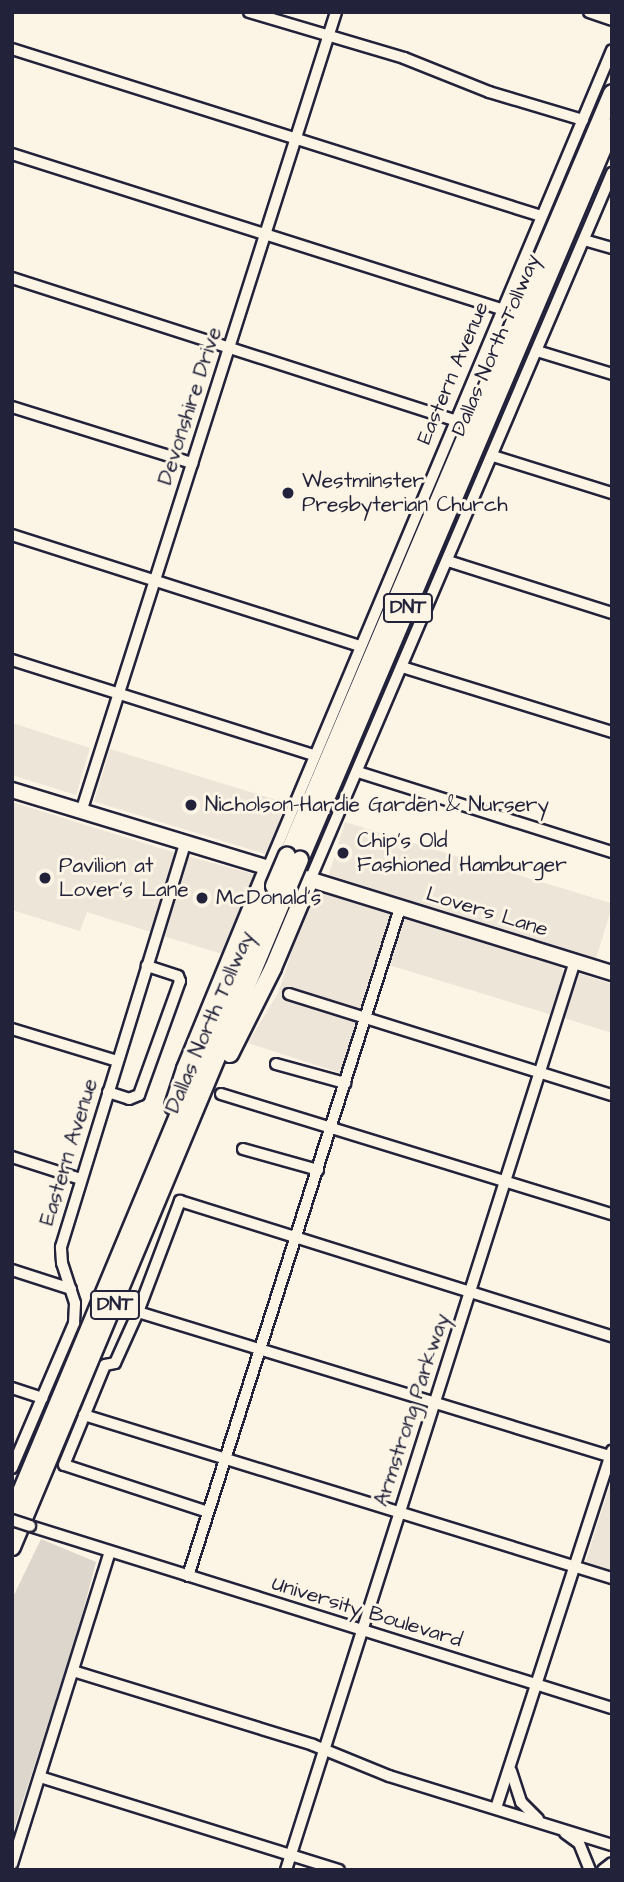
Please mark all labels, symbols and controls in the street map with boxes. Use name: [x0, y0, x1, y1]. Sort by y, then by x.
street label: Dallas North Tollway: [446, 250, 546, 440]
street label: Eastern Avenue: [412, 298, 494, 448]
street label: Devonshire Drive: [153, 324, 227, 488]
place label: Westminster Presbyterian Church: [302, 468, 508, 518]
marker: Westminster Presbyterian Church: [280, 485, 296, 501]
road number: DNT: [382, 593, 434, 624]
place label: Nicholson-Hardie Garden & Nursery: [205, 792, 549, 818]
marker: Nicholson-Hardie Garden & Nursery: [183, 797, 199, 813]
place label: Chip's Old Fashioned Hamburger: [357, 828, 567, 878]
marker: Chip's Old Fashioned Hamburger: [335, 845, 351, 861]
place label: Pavilion at Lover's Lane: [59, 853, 189, 903]
marker: Pavilion at Lover's Lane: [37, 870, 53, 886]
street label: Lovers Lane: [423, 881, 551, 943]
place label: McDonald's: [216, 885, 321, 911]
marker: McDonald's: [194, 890, 210, 906]
street label: Dallas North Tollway: [160, 927, 260, 1117]
street label: Eastern Avenue: [35, 1076, 103, 1228]
road number: DNT: [89, 1289, 141, 1320]
street label: Armstrong Parkway: [369, 1310, 455, 1510]
street label: University Boulevard: [269, 1571, 465, 1653]

